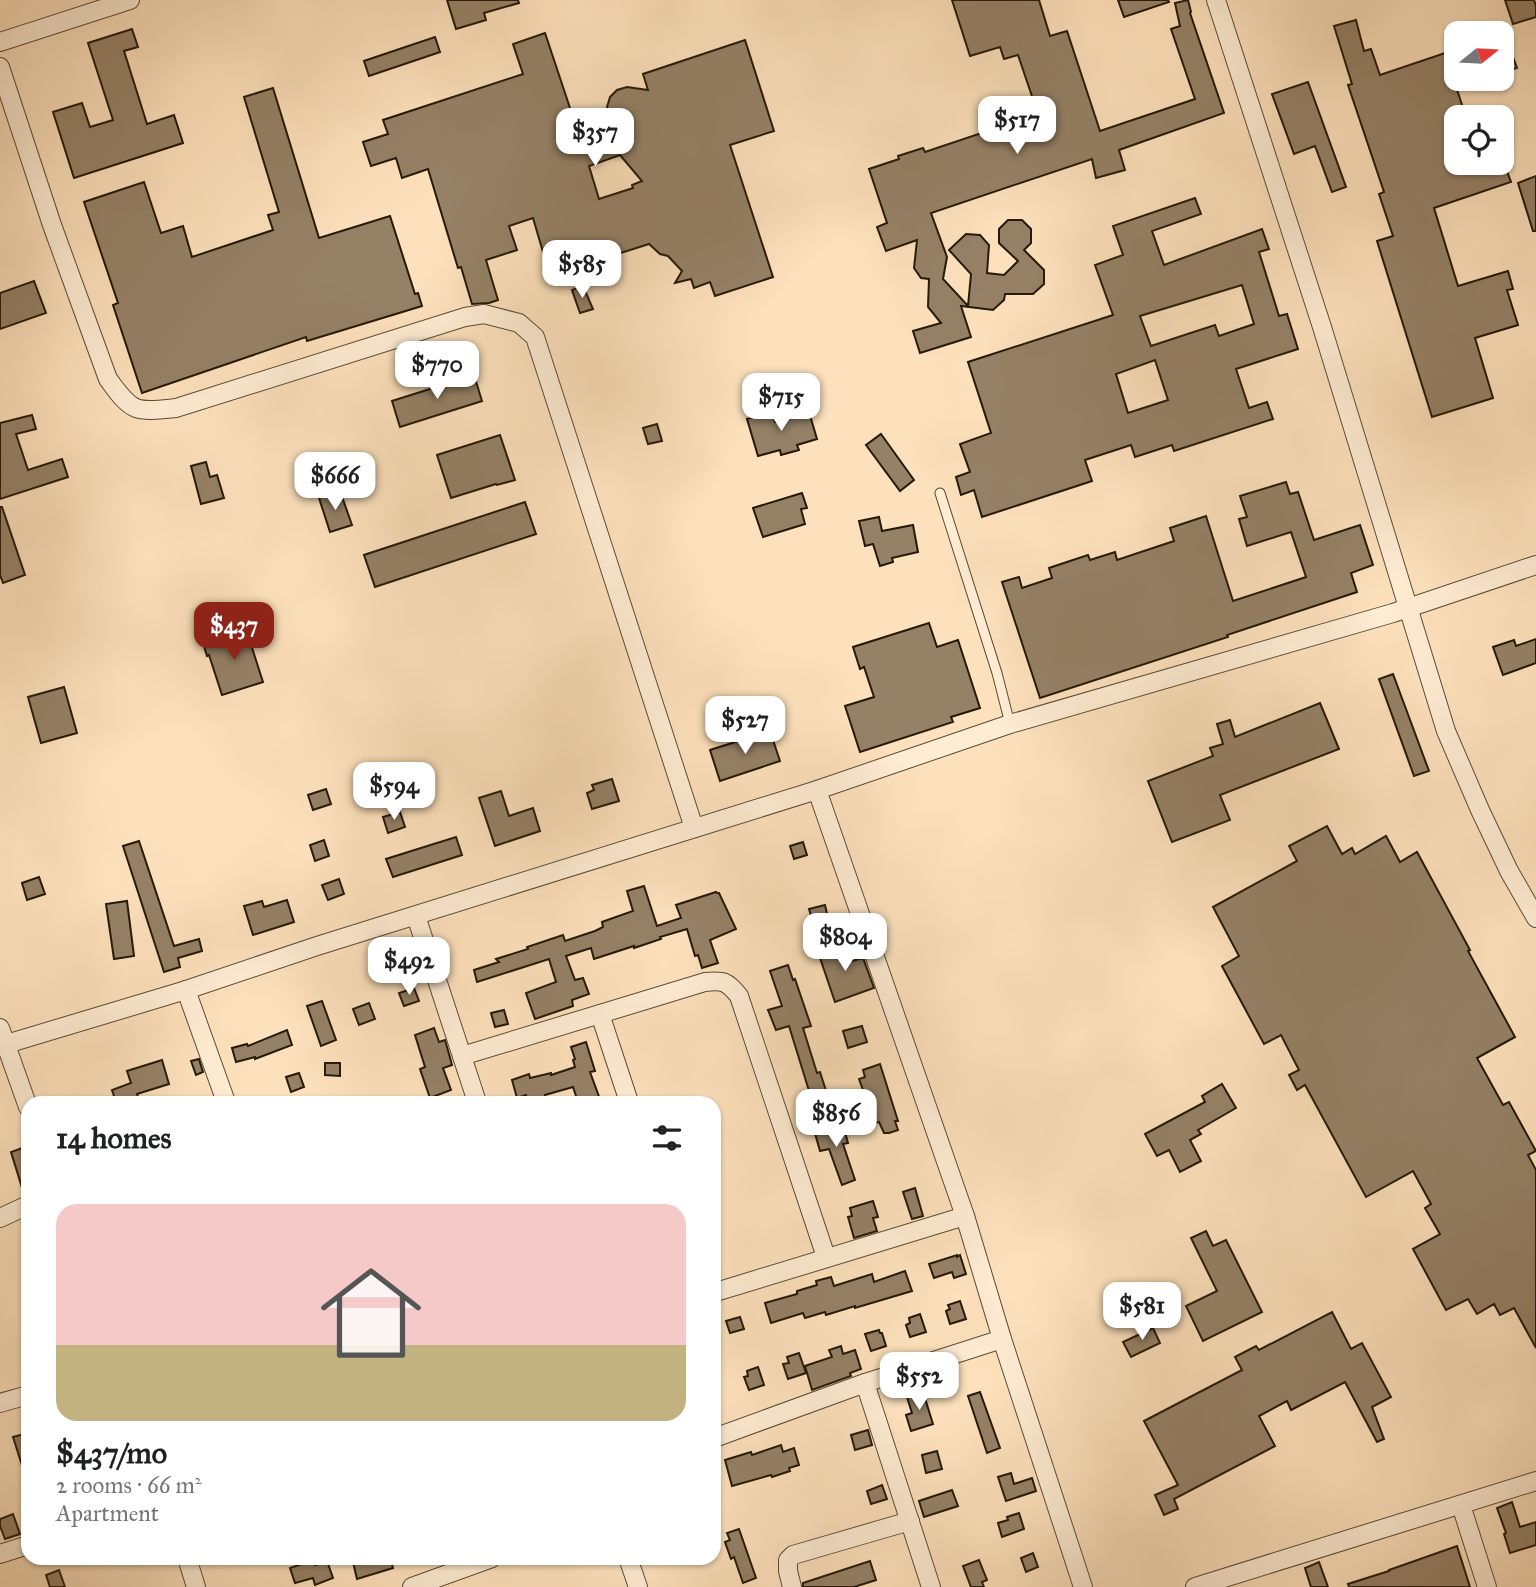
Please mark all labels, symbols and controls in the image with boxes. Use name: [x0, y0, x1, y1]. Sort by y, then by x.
north arrow: [1444, 21, 1514, 91]
map controls: [1444, 21, 1514, 175]
pin: $517: [976, 96, 1058, 156]
text: $517: [994, 105, 1040, 133]
button: locate: [1444, 105, 1514, 175]
pin: $357: [554, 108, 636, 168]
text: $357: [572, 117, 618, 145]
pin: $585: [541, 240, 623, 300]
text: $585: [558, 249, 606, 277]
pin: $770: [396, 342, 478, 401]
text: $770: [411, 350, 463, 378]
pin: $715: [740, 374, 822, 433]
text: $715: [758, 382, 804, 410]
pin: $666: [294, 452, 376, 512]
text: $666: [310, 461, 360, 489]
pin: $437: [193, 602, 275, 662]
text: $437: [210, 611, 258, 639]
pin: $527: [704, 696, 786, 756]
text: $527: [721, 705, 769, 733]
pin: $594: [353, 762, 435, 822]
text: $594: [369, 771, 419, 799]
pin: $804: [804, 914, 886, 973]
text: $804: [819, 922, 871, 950]
pin: $492: [368, 937, 450, 997]
text: $492: [384, 946, 434, 974]
pin: $856: [795, 1090, 877, 1149]
text: $856: [812, 1098, 860, 1126]
icon: filters: [648, 1119, 686, 1157]
text: 14 homes: [56, 1120, 171, 1156]
icon: home: [308, 1250, 434, 1376]
pin: $581: [1101, 1282, 1183, 1342]
text: $581: [1119, 1291, 1165, 1319]
pin: $552: [878, 1352, 960, 1412]
text: $552: [896, 1361, 942, 1389]
text: $437/mo: [56, 1435, 167, 1471]
text: 2 rooms · 66 m²: [56, 1471, 201, 1499]
text: Apartment: [56, 1499, 159, 1527]

